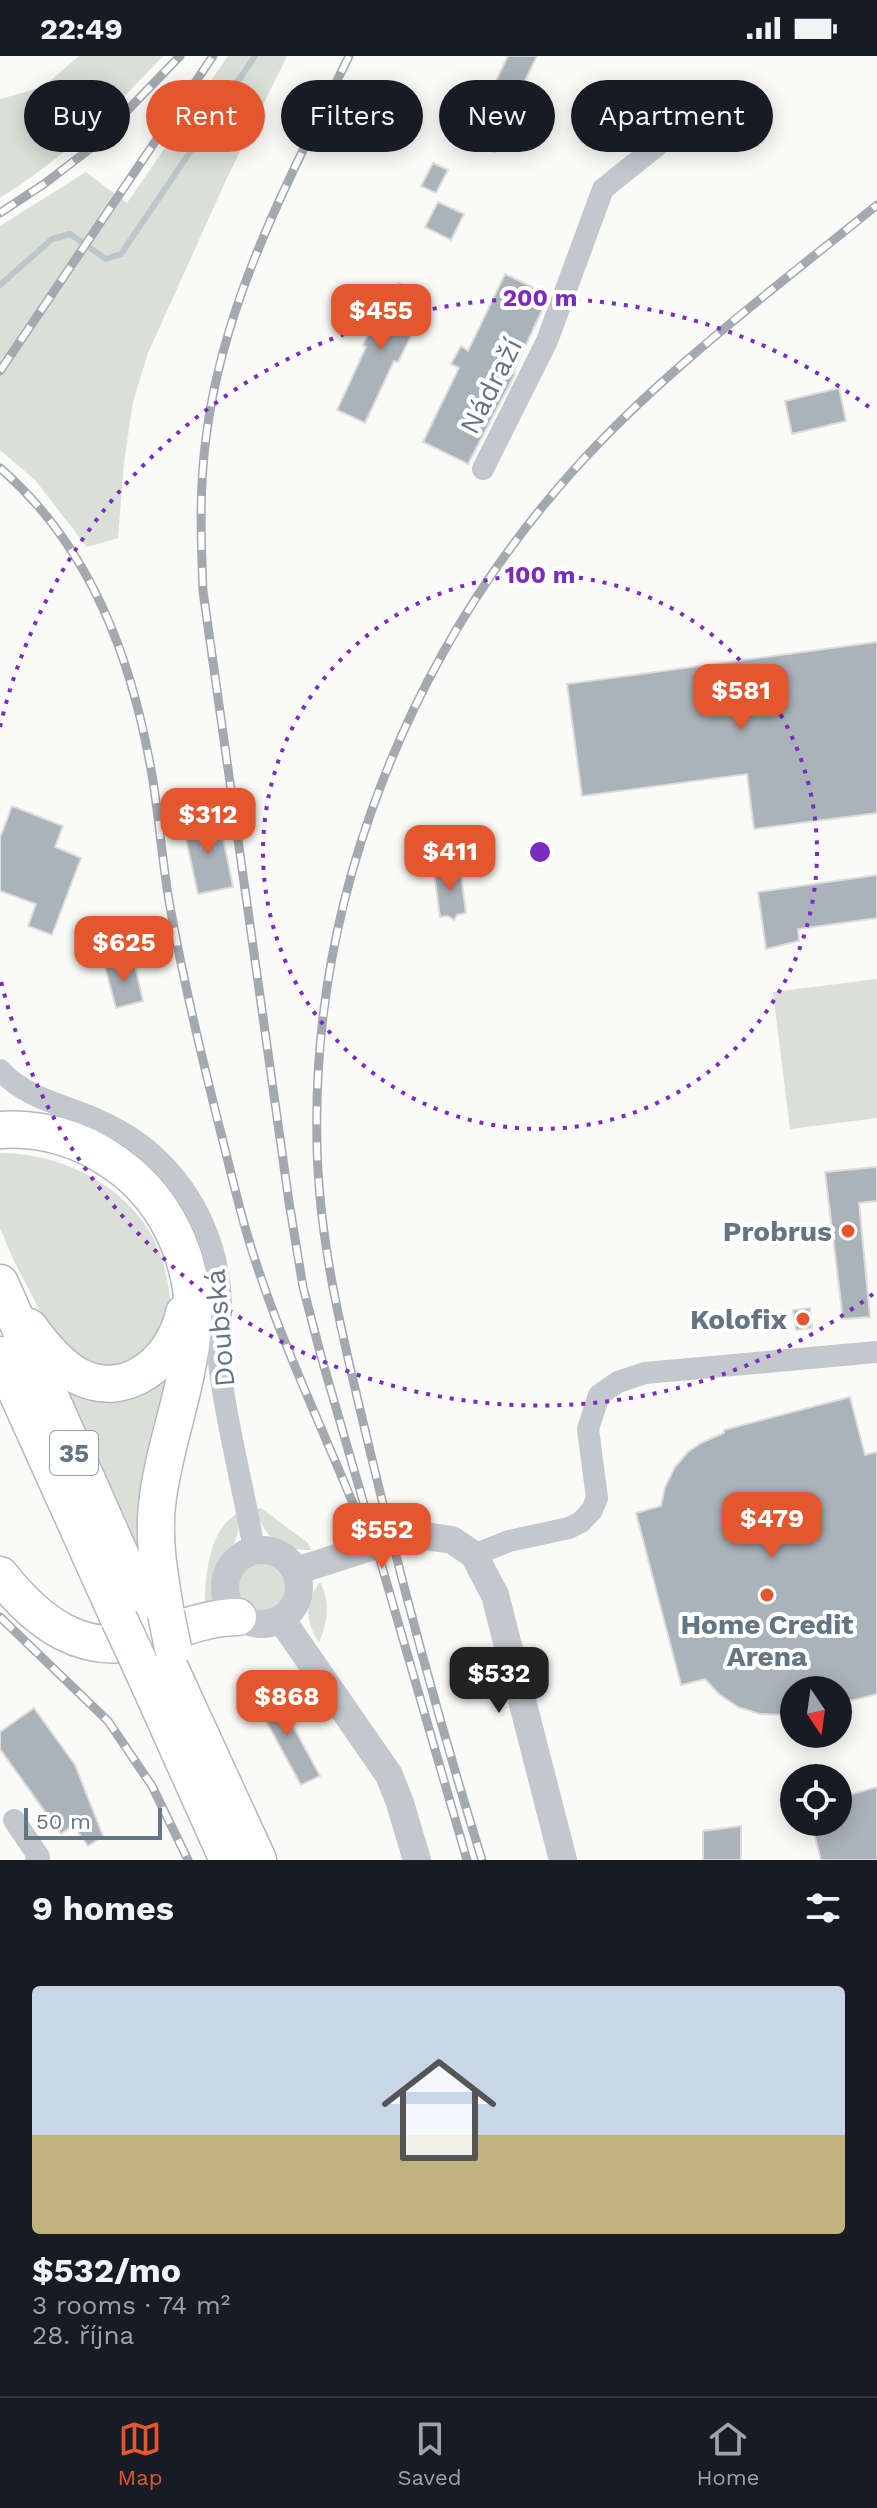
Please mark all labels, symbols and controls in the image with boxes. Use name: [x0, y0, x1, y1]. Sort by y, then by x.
text: 22:49: [40, 11, 123, 46]
chip: Buy: [24, 80, 130, 152]
chip: Rent: [146, 80, 265, 152]
chip: Filters: [281, 80, 423, 152]
chip: New: [439, 80, 555, 152]
chip: Apartment: [571, 80, 773, 152]
pin: $455: [334, 284, 428, 352]
text: 200 m: [503, 284, 577, 312]
text: $455: [349, 295, 413, 325]
street label: Nádraží: [453, 333, 529, 439]
text: 100 m: [505, 561, 575, 589]
pin: $581: [694, 664, 788, 732]
text: $581: [711, 675, 771, 705]
pin: $312: [161, 788, 255, 856]
text: $312: [179, 799, 237, 829]
pin: $411: [403, 825, 497, 893]
text: $411: [422, 836, 478, 866]
centre of rings: [526, 838, 554, 866]
pin: $625: [77, 916, 171, 984]
text: $625: [92, 927, 156, 957]
place label: Probrus: [723, 1215, 832, 1248]
marker: Probrus: [839, 1222, 857, 1240]
street label: Doubská: [198, 1268, 242, 1388]
place label: Kolofix: [690, 1303, 788, 1336]
marker: Kolofix: [794, 1310, 812, 1328]
road number: 35: [50, 1431, 98, 1475]
pin: $479: [725, 1492, 819, 1560]
pin: $552: [335, 1503, 429, 1571]
text: $479: [740, 1503, 804, 1533]
text: $552: [351, 1514, 413, 1544]
marker: Home Credit Arena: [758, 1586, 776, 1604]
place label: Home Credit Arena: [680, 1608, 854, 1673]
pin: $532: [452, 1647, 546, 1715]
text: $532: [468, 1658, 530, 1688]
pin: $868: [240, 1670, 334, 1738]
north arrow: [780, 1676, 852, 1748]
map controls: [780, 1676, 852, 1836]
text: $868: [254, 1681, 320, 1711]
button: locate: [780, 1764, 852, 1836]
scale bar: [24, 1804, 162, 1840]
text: 50 m: [36, 1809, 91, 1834]
icon: filters: [801, 1886, 845, 1930]
text: 9 homes: [32, 1888, 174, 1928]
icon: home: [367, 2038, 511, 2182]
text: $532/mo: [32, 2250, 181, 2290]
text: 3 rooms · 74 m²: [32, 2290, 230, 2320]
text: 28. října: [32, 2320, 134, 2350]
tab: Map: [118, 2417, 162, 2490]
tab: Saved: [398, 2417, 461, 2490]
tab: Home: [697, 2417, 759, 2490]

